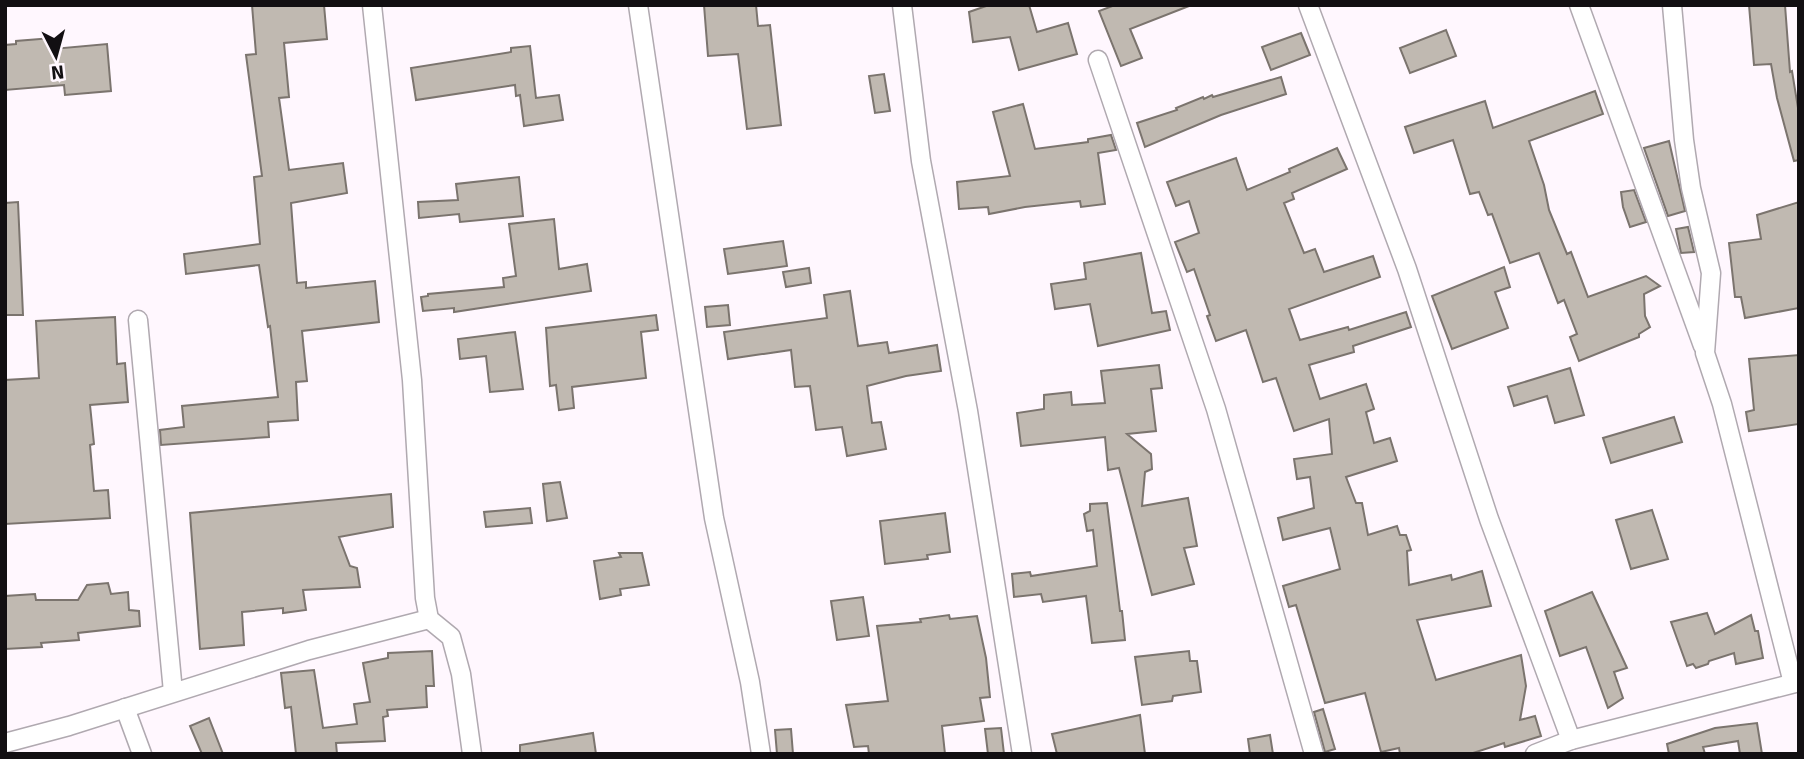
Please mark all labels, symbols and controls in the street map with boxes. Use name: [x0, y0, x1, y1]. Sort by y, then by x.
north arrow: [21, 21, 91, 91]
text: N: [50, 59, 65, 85]

